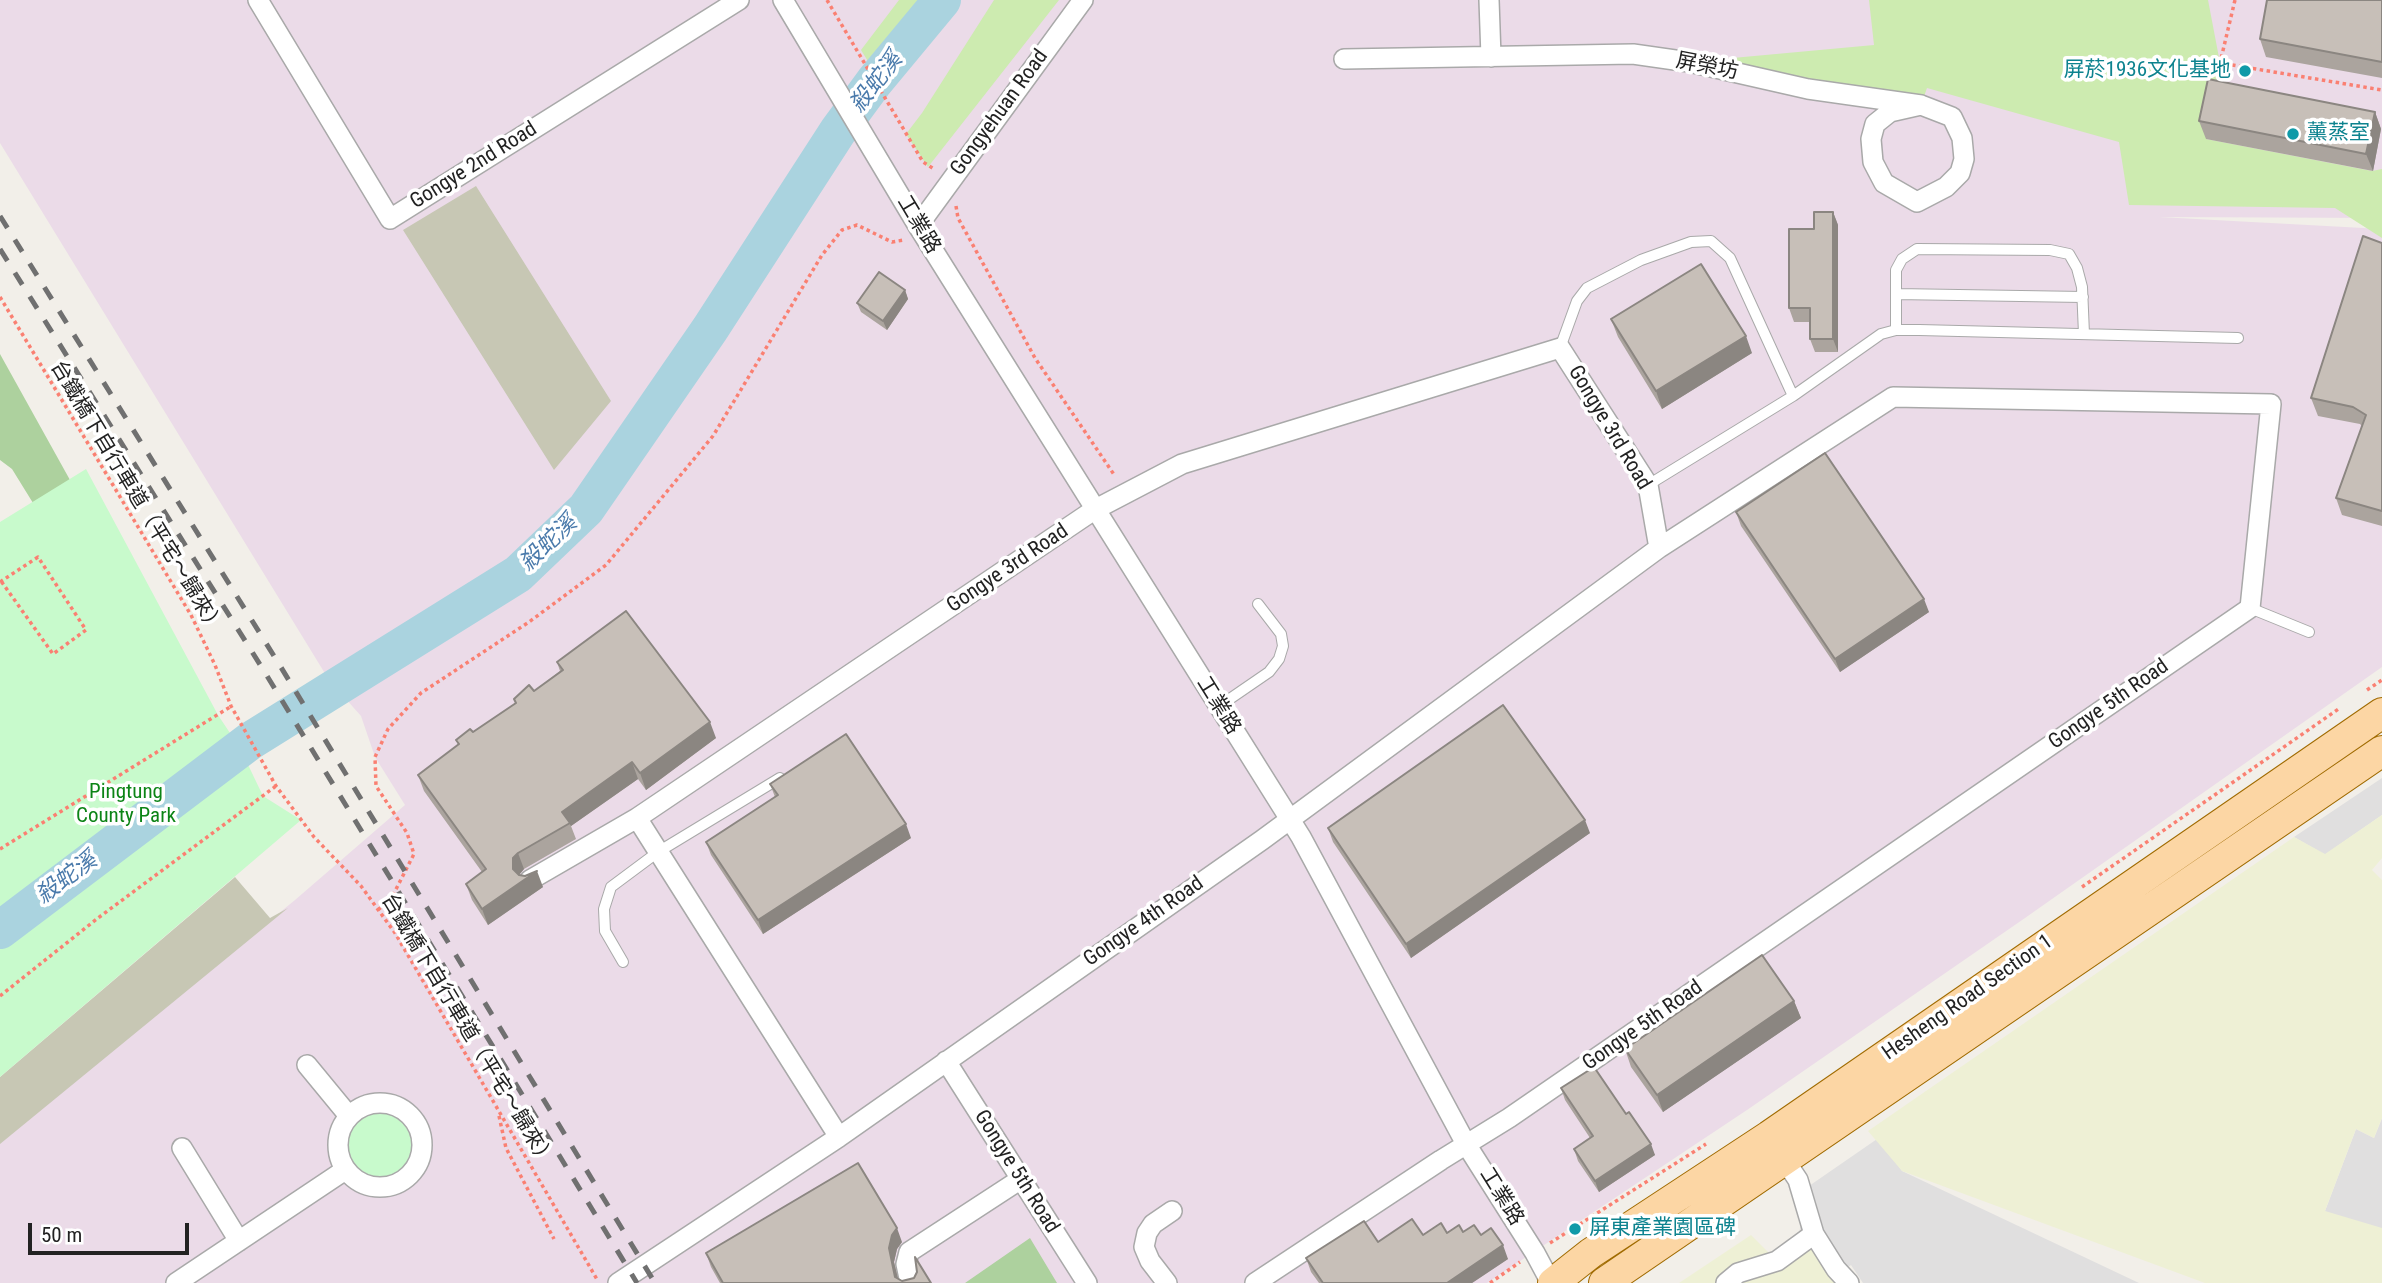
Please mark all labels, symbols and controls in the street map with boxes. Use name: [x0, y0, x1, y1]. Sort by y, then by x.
street label: Gongyehuan Road: [946, 45, 1054, 181]
water label: 殺蛇溪: [845, 47, 909, 119]
street label: 屏榮坊: [1674, 49, 1740, 85]
place label: 屏菸1936文化基地: [2064, 58, 2231, 84]
marker: 屏菸1936文化基地: [2237, 63, 2253, 79]
street label: Gongye 2nd Road: [406, 117, 542, 215]
place label: 薰蒸室: [2307, 121, 2370, 147]
marker: 薰蒸室: [2285, 126, 2301, 142]
street label: 工業路: [891, 192, 945, 258]
street label: 台鐵橋下自行車道（平宅～歸來）: [44, 357, 228, 639]
street label: Gongye 3rd Road: [1562, 361, 1656, 495]
water label: 殺蛇溪: [515, 510, 583, 578]
street label: Gongye 3rd Road: [943, 519, 1073, 619]
street label: Gongye 5th Road: [2044, 654, 2174, 756]
street label: 工業路: [1191, 673, 1245, 739]
park label: Pingtung County Park: [76, 780, 176, 830]
water label: 殺蛇溪: [31, 847, 103, 911]
street label: Gongye 4th Road: [1079, 871, 1209, 973]
street label: 台鐵橋下自行車道（平宅～歸來）: [375, 890, 559, 1172]
street label: Hesheng Road Section 1: [1878, 930, 2058, 1066]
street label: Gongye 5th Road: [1578, 975, 1708, 1077]
street label: Gongye 5th Road: [968, 1106, 1064, 1238]
street label: 工業路: [1474, 1164, 1528, 1230]
scale bar: [32, 1210, 192, 1254]
place label: 屏東產業園區碑: [1589, 1216, 1736, 1242]
marker: 屏東產業園區碑: [1567, 1221, 1583, 1237]
text: 50 m: [41, 1223, 82, 1247]

